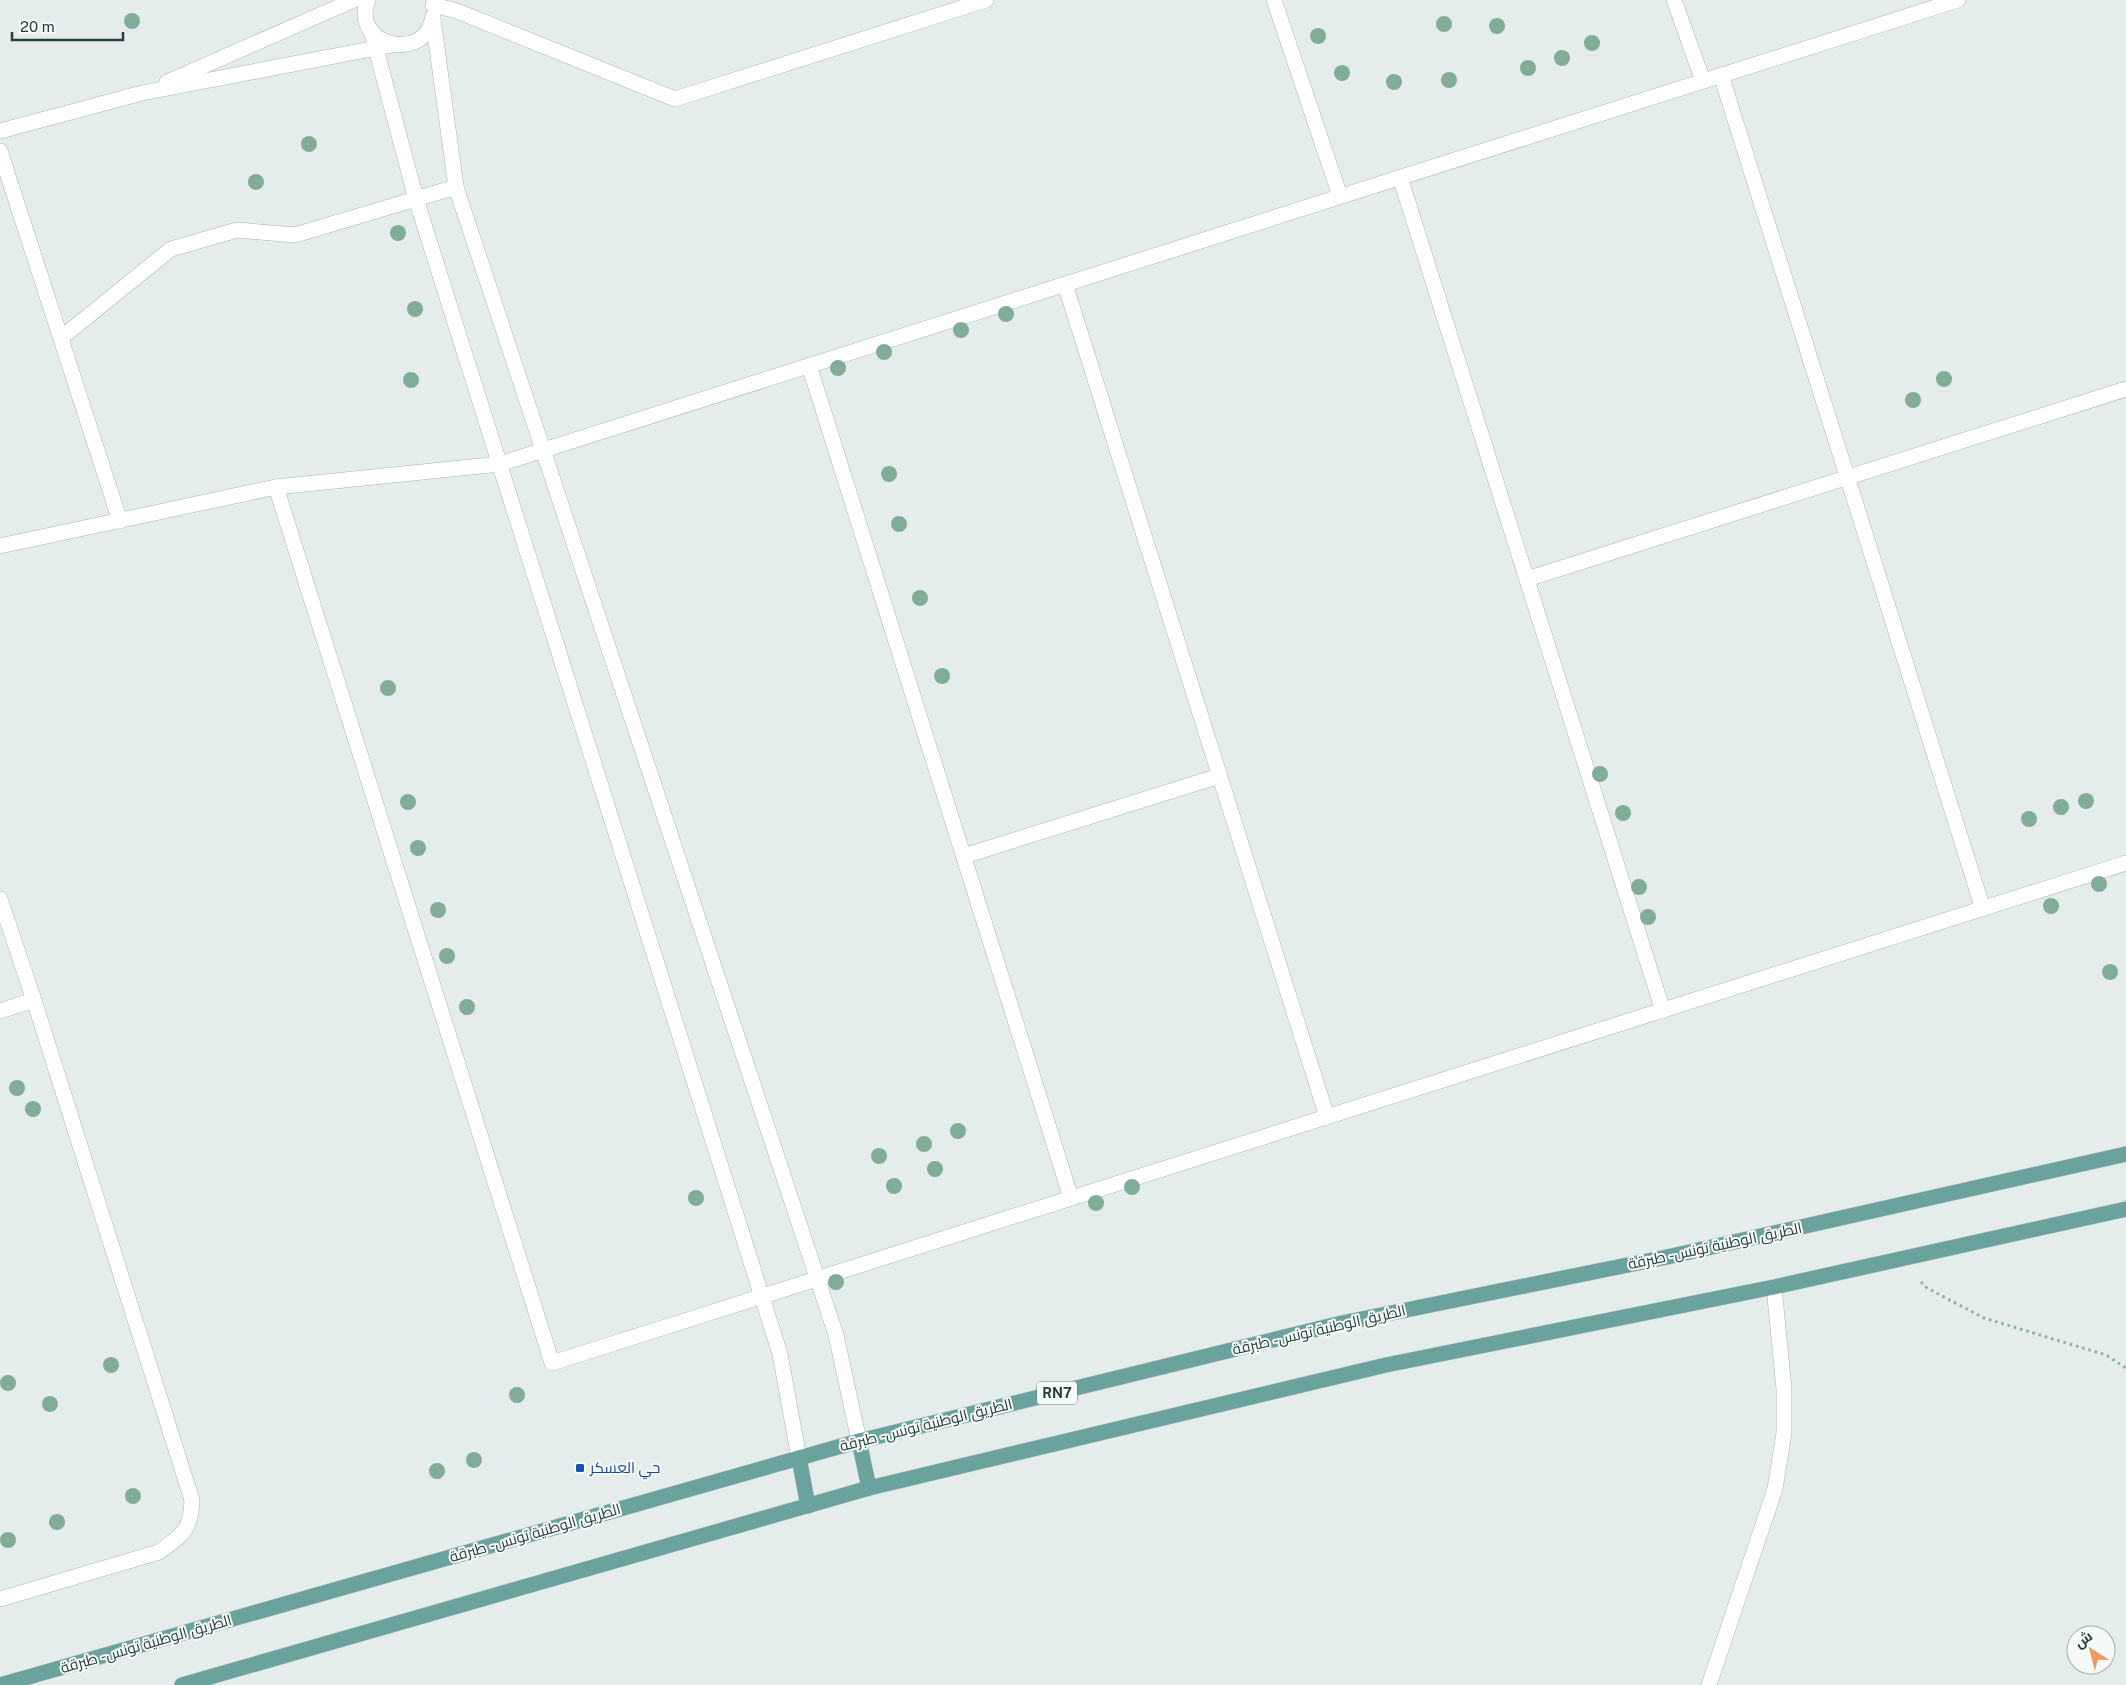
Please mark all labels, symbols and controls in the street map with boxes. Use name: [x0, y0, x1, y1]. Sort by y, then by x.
scale bar: [12, 10, 124, 42]
text: 20 m: [20, 18, 55, 35]
street label: الطريق الوطنية تونس - طبرقة: [1626, 1219, 1804, 1274]
street label: الطريق الوطنية تونس - طبرقة: [1231, 1301, 1408, 1360]
road number: RN7: [1037, 1382, 1077, 1405]
street label: الطريق الوطنية تونس - طبرقة: [838, 1395, 1014, 1456]
place label: حي العسكر: [589, 1459, 660, 1480]
marker: حي العسكر: [574, 1462, 586, 1474]
street label: الطريق الوطنية تونس - طبرقة: [447, 1500, 623, 1567]
street label: الطريق الوطنية تونس - طبرقة: [58, 1611, 234, 1678]
north arrow: [2066, 1625, 2116, 1675]
text: ش: [2071, 1628, 2096, 1652]

